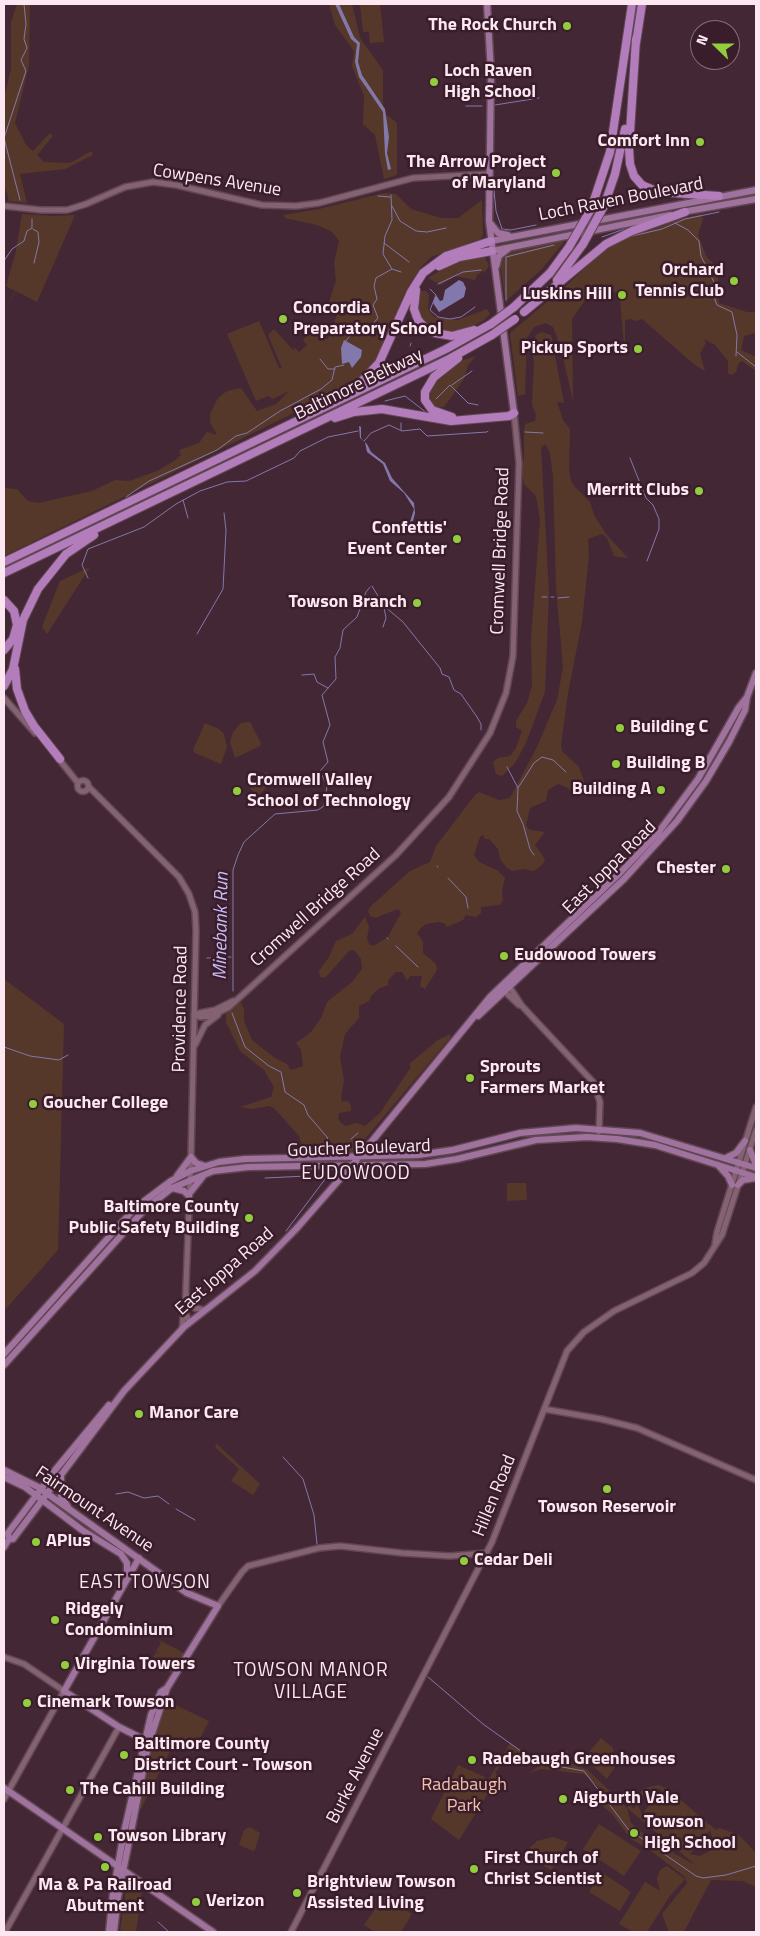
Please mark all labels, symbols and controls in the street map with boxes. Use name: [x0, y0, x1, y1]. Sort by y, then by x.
place label: The Rock Church: [428, 15, 557, 37]
marker: The Rock Church: [561, 20, 573, 32]
north arrow: [690, 20, 740, 70]
text: N: [690, 31, 713, 48]
place label: Loch Raven High School: [444, 61, 536, 104]
marker: Loch Raven High School: [428, 76, 440, 88]
place label: Comfort Inn: [597, 131, 690, 153]
marker: Comfort Inn: [694, 136, 706, 148]
place label: The Arrow Project of Maryland: [406, 152, 546, 194]
street label: Cowpens Avenue: [151, 160, 283, 202]
marker: The Arrow Project of Maryland: [550, 167, 562, 179]
street label: Loch Raven Boulevard: [537, 173, 705, 227]
place label: Orchard Tennis Club: [635, 260, 724, 302]
marker: Orchard Tennis Club: [728, 275, 740, 287]
place label: Luskins Hill: [522, 284, 612, 306]
marker: Luskins Hill: [616, 289, 628, 301]
place label: Concordia Preparatory School: [293, 298, 442, 340]
marker: Concordia Preparatory School: [277, 313, 289, 325]
place label: Pickup Sports: [521, 338, 628, 360]
marker: Pickup Sports: [632, 343, 644, 355]
street label: Baltimore Beltway: [291, 345, 427, 425]
street label: Cromwell Bridge Road: [487, 467, 515, 635]
place label: Merritt Clubs: [587, 480, 689, 502]
marker: Merritt Clubs: [693, 485, 705, 497]
place label: Confettis' Event Center: [347, 518, 447, 560]
marker: Confettis' Event Center: [451, 533, 463, 545]
place label: Towson Branch: [289, 592, 407, 614]
marker: Towson Branch: [411, 597, 423, 609]
place label: Building C: [630, 717, 708, 739]
marker: Building C: [614, 722, 626, 734]
place label: Building B: [626, 753, 705, 775]
marker: Building B: [610, 758, 622, 770]
place label: Cromwell Valley School of Technology: [247, 770, 411, 812]
place label: Building A: [572, 779, 651, 801]
marker: Building A: [655, 784, 667, 796]
marker: Cromwell Valley School of Technology: [231, 785, 243, 797]
street label: East Joppa Road: [559, 817, 661, 919]
street label: Cromwell Bridge Road: [247, 844, 385, 972]
place label: Chester: [656, 858, 716, 880]
marker: Chester: [720, 863, 732, 875]
water label: Minebank Run: [210, 872, 234, 980]
street label: Providence Road: [169, 945, 193, 1073]
place label: Eudowood Towers: [514, 945, 656, 967]
marker: Eudowood Towers: [498, 950, 510, 962]
place label: Sprouts Farmers Market: [480, 1057, 605, 1100]
marker: Sprouts Farmers Market: [464, 1072, 476, 1084]
place label: Goucher College: [43, 1093, 168, 1115]
marker: Goucher College: [27, 1098, 39, 1110]
street label: Goucher Boulevard: [287, 1136, 431, 1162]
district label: EUDOWOOD: [300, 1163, 412, 1185]
place label: Baltimore County Public Safety Building: [69, 1197, 239, 1240]
marker: Baltimore County Public Safety Building: [243, 1212, 255, 1224]
street label: East Joppa Road: [171, 1223, 279, 1321]
place label: Manor Care: [149, 1403, 239, 1425]
marker: Manor Care: [133, 1408, 145, 1420]
street label: Hillen Road: [469, 1452, 521, 1540]
street label: Fairmount Avenue: [31, 1462, 157, 1558]
marker: Towson Reservoir: [601, 1483, 613, 1495]
place label: Towson Reservoir: [538, 1497, 676, 1519]
place label: APlus: [46, 1531, 91, 1553]
marker: APlus: [30, 1536, 42, 1548]
place label: Cedar Deli: [474, 1550, 553, 1572]
marker: Cedar Deli: [458, 1555, 470, 1567]
district label: EAST TOWSON: [78, 1572, 212, 1594]
place label: Ridgely Condominium: [65, 1599, 173, 1642]
marker: Ridgely Condominium: [49, 1614, 61, 1626]
place label: Virginia Towers: [75, 1654, 195, 1676]
marker: Virginia Towers: [59, 1659, 71, 1671]
district label: TOWSON MANOR VILLAGE: [232, 1660, 390, 1704]
place label: Cinemark Towson: [37, 1692, 175, 1714]
marker: Cinemark Towson: [21, 1697, 33, 1709]
street label: Burke Avenue: [323, 1724, 389, 1828]
place label: Baltimore County District Court - Towson: [134, 1734, 312, 1776]
marker: Baltimore County District Court - Towson: [118, 1749, 130, 1761]
place label: Radebaugh Greenhouses: [482, 1749, 675, 1771]
marker: Radebaugh Greenhouses: [466, 1754, 478, 1766]
park label: Radabaugh Park: [421, 1775, 507, 1818]
place label: The Cahill Building: [80, 1779, 224, 1801]
marker: The Cahill Building: [64, 1784, 76, 1796]
place label: Aigburth Vale: [573, 1788, 679, 1810]
marker: Aigburth Vale: [557, 1793, 569, 1805]
place label: Towson High School: [644, 1812, 736, 1855]
place label: Towson Library: [108, 1826, 226, 1848]
marker: Towson High School: [628, 1827, 640, 1839]
marker: Towson Library: [92, 1831, 104, 1843]
place label: First Church of Christ Scientist: [484, 1848, 602, 1890]
marker: Ma & Pa Railroad Abutment: [99, 1861, 111, 1873]
marker: First Church of Christ Scientist: [468, 1863, 480, 1875]
place label: Brightview Towson Assisted Living: [307, 1872, 456, 1915]
place label: Ma & Pa Railroad Abutment: [38, 1875, 172, 1918]
marker: Brightview Towson Assisted Living: [291, 1887, 303, 1899]
place label: Verizon: [206, 1891, 265, 1913]
marker: Verizon: [190, 1896, 202, 1908]

